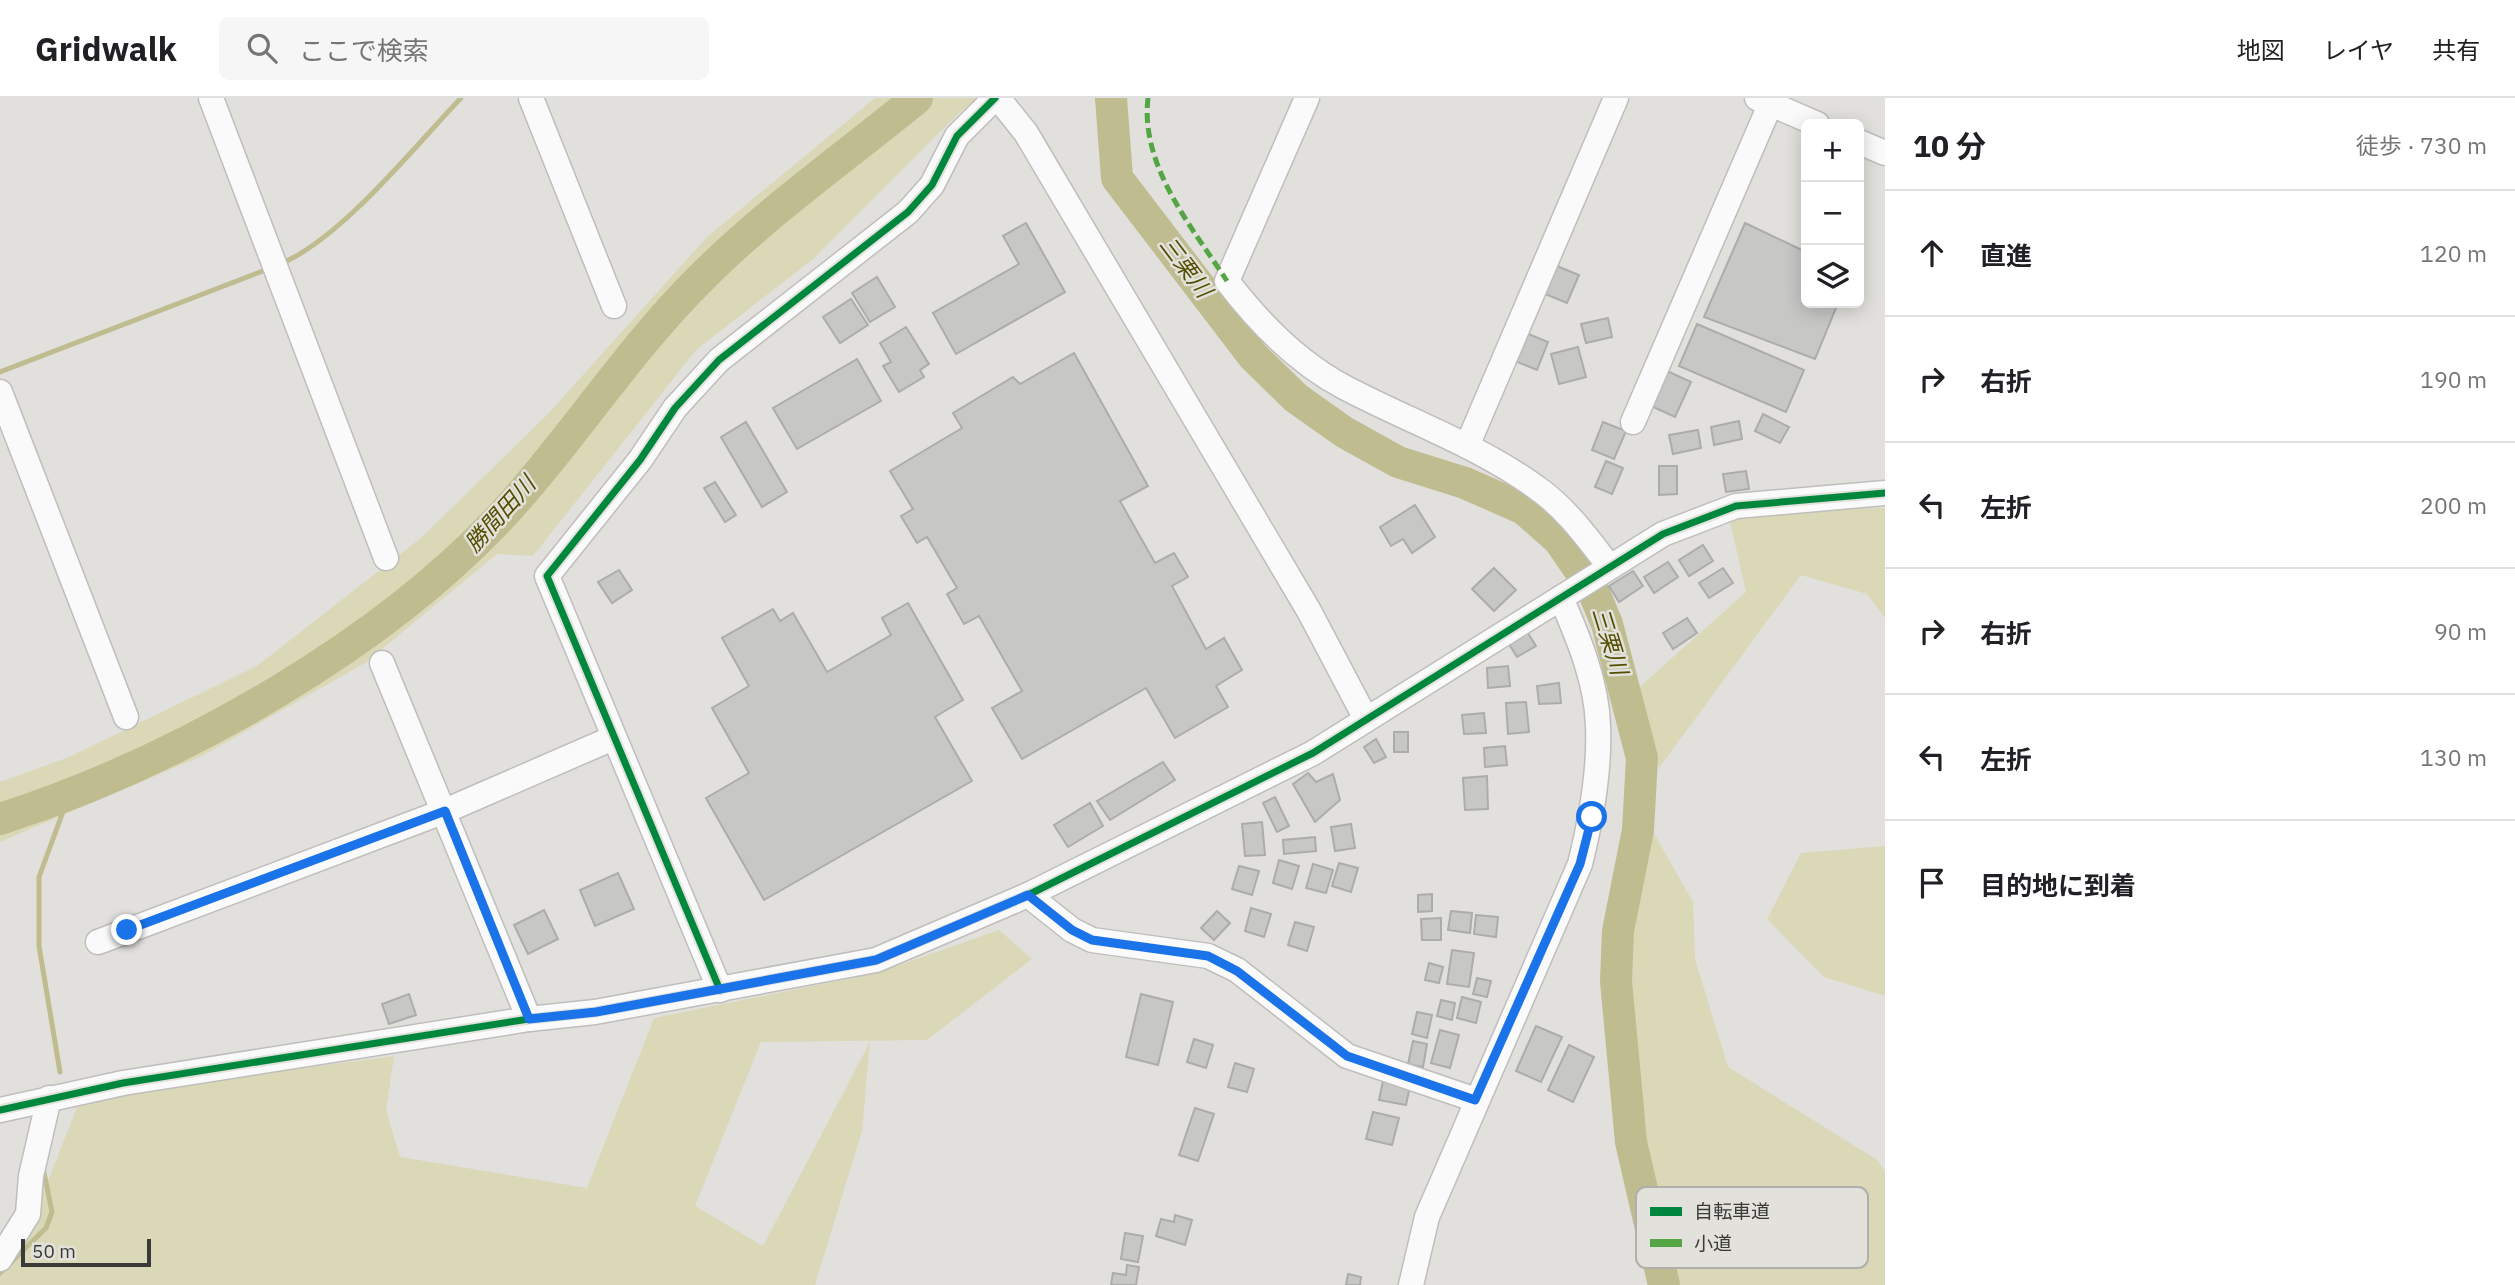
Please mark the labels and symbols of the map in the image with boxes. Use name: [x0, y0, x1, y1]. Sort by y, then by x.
water label: 三栗川: [1154, 230, 1221, 305]
water label: 勝間田川: [457, 467, 543, 558]
water label: 三栗川: [1587, 603, 1636, 681]
route start: [1576, 801, 1607, 832]
route end: [111, 914, 142, 945]
legend: [1636, 1187, 1868, 1268]
text: 自転車道: [1694, 1199, 1770, 1223]
text: 小道: [1694, 1231, 1732, 1255]
scale bar: [21, 1236, 150, 1268]

